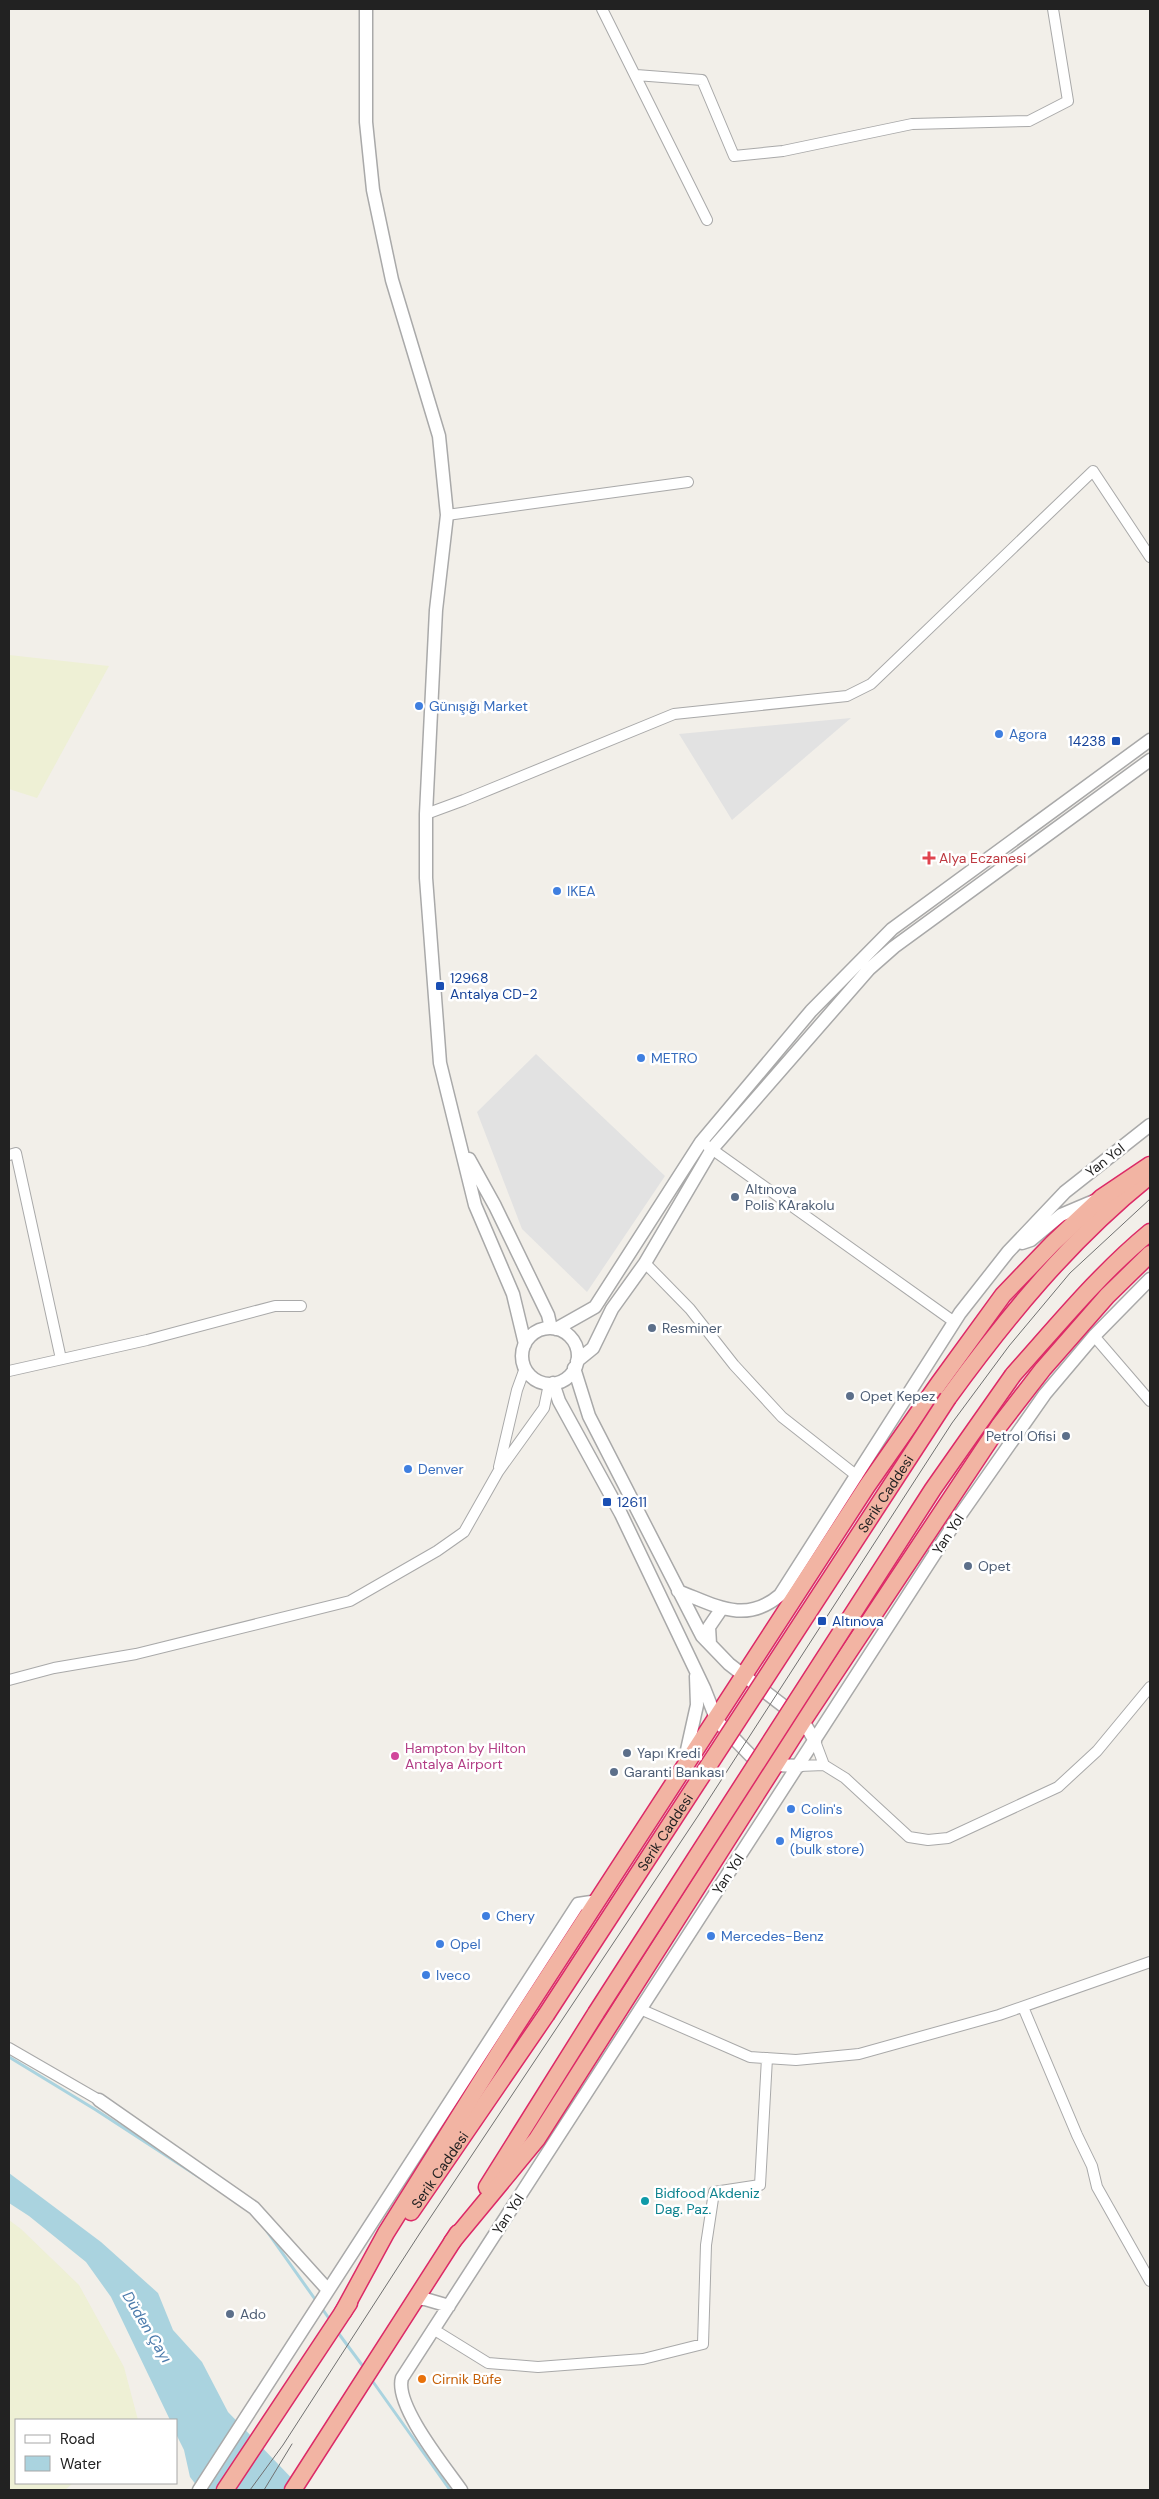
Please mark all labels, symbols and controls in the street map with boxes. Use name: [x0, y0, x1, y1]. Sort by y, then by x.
place label: Günışığı Market: [429, 697, 528, 715]
marker: Günışığı Market: [413, 700, 425, 712]
place label: Agora: [1009, 725, 1047, 743]
marker: Agora: [993, 728, 1005, 740]
place label: 14238: [1068, 732, 1106, 750]
marker: 14238: [1110, 735, 1122, 747]
place label: Alya Eczanesi: [939, 849, 1026, 867]
marker: Alya Eczanesi: [923, 852, 935, 864]
place label: IKEA: [567, 882, 596, 900]
marker: IKEA: [551, 885, 563, 897]
place label: 12968 Antalya CD-2: [450, 969, 538, 1003]
marker: 12968 Antalya CD-2: [434, 980, 446, 992]
place label: METRO: [651, 1049, 698, 1067]
marker: METRO: [635, 1052, 647, 1064]
street label: Yan Yol: [1082, 1139, 1128, 1181]
place label: Altınova Polis KArakolu: [745, 1180, 835, 1214]
marker: Altınova Polis KArakolu: [729, 1191, 741, 1203]
place label: Resminer: [662, 1319, 722, 1337]
marker: Resminer: [646, 1322, 658, 1334]
place label: Opet Kepez: [860, 1387, 935, 1405]
marker: Opet Kepez: [844, 1390, 856, 1402]
place label: Petrol Ofisi: [986, 1427, 1056, 1445]
marker: Petrol Ofisi: [1060, 1430, 1072, 1442]
street label: Serik Caddesi: [854, 1452, 917, 1536]
place label: Denver: [418, 1460, 464, 1478]
marker: Denver: [402, 1463, 414, 1475]
place label: 12611: [617, 1493, 647, 1511]
marker: 12611: [601, 1496, 613, 1508]
street label: Yan Yol: [928, 1510, 968, 1558]
place label: Opet: [978, 1557, 1011, 1575]
marker: Opet: [962, 1560, 974, 1572]
place label: Altınova: [832, 1612, 884, 1630]
marker: Altınova: [816, 1615, 828, 1627]
place label: Hampton by Hilton Antalya Airport: [405, 1739, 526, 1773]
place label: Yapı Kredi: [637, 1744, 701, 1762]
marker: Yapı Kredi: [621, 1747, 633, 1759]
marker: Hampton by Hilton Antalya Airport: [389, 1750, 401, 1762]
place label: Garanti Bankası: [624, 1763, 725, 1781]
marker: Garanti Bankası: [608, 1766, 620, 1778]
street label: Serik Caddesi: [633, 1790, 697, 1875]
place label: Colin's: [801, 1800, 842, 1818]
marker: Colin's: [785, 1803, 797, 1815]
place label: Migros (bulk store): [790, 1824, 864, 1858]
marker: Migros (bulk store): [774, 1835, 786, 1847]
street label: Yan Yol: [708, 1850, 748, 1898]
place label: Chery: [496, 1907, 535, 1925]
marker: Chery: [480, 1910, 492, 1922]
place label: Mercedes-Benz: [721, 1927, 824, 1945]
marker: Mercedes-Benz: [705, 1930, 717, 1942]
place label: Opel: [450, 1935, 481, 1953]
marker: Opel: [434, 1938, 446, 1950]
place label: Iveco: [436, 1966, 471, 1984]
marker: Iveco: [420, 1969, 432, 1981]
street label: Serik Caddesi: [407, 2128, 472, 2212]
place label: Bidfood Akdeniz Dag. Paz.: [655, 2184, 760, 2218]
street label: Yan Yol: [488, 2190, 528, 2238]
marker: Bidfood Akdeniz Dag. Paz.: [639, 2195, 651, 2207]
water label: Düden Çayı: [118, 2287, 176, 2367]
place label: Ado: [240, 2305, 266, 2323]
marker: Ado: [224, 2308, 236, 2320]
place label: Cirnik Büfe: [432, 2370, 502, 2388]
marker: Cirnik Büfe: [416, 2373, 428, 2385]
legend: [15, 2419, 178, 2484]
text: Road: [60, 2429, 95, 2449]
text: Water: [60, 2454, 102, 2474]

